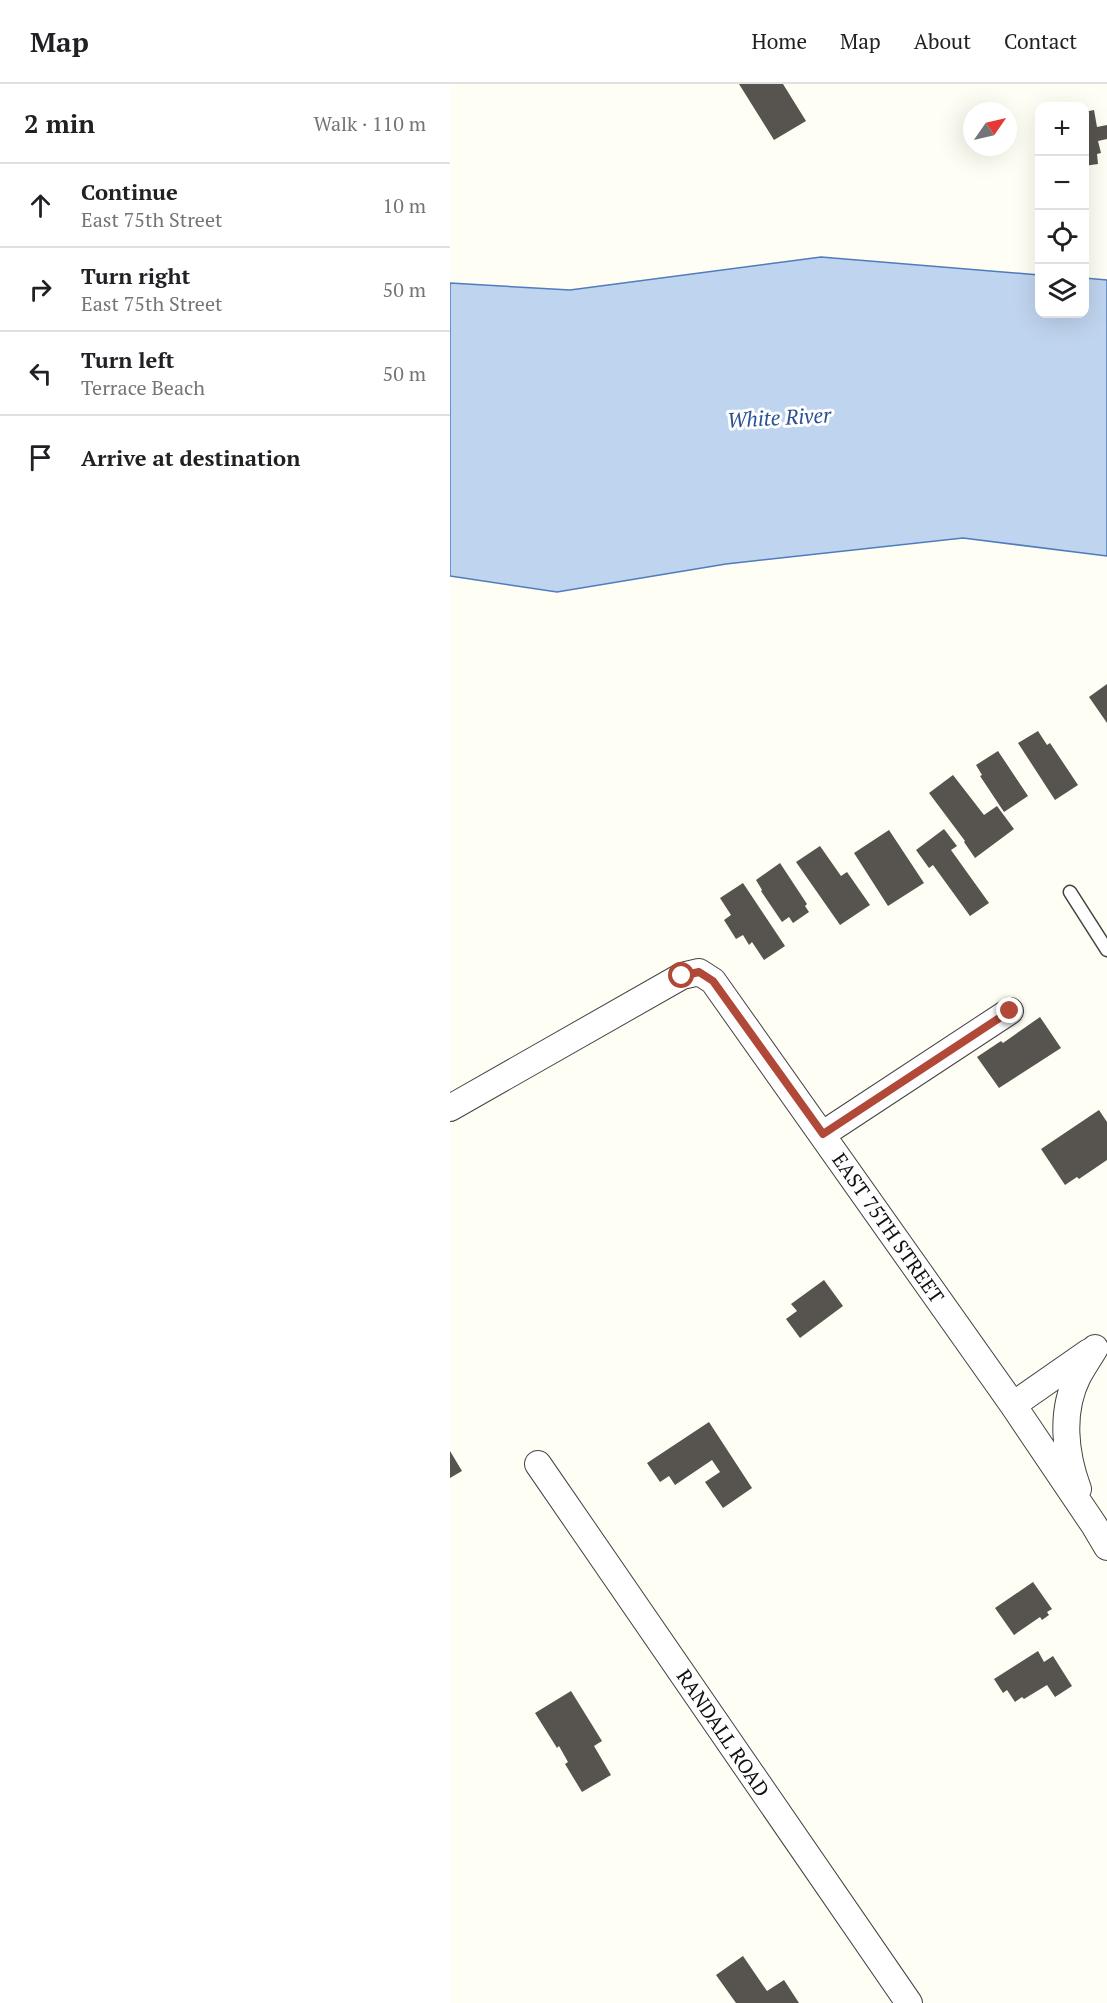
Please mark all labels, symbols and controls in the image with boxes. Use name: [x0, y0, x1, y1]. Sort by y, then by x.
text: Map: [30, 23, 89, 60]
text: Home: [751, 27, 807, 55]
text: Map: [840, 27, 881, 55]
text: About: [914, 27, 971, 55]
text: Contact: [1004, 27, 1077, 55]
north arrow: [963, 102, 1017, 156]
map controls: [1035, 102, 1089, 318]
button: +: [1035, 102, 1089, 156]
text: 2 min: [24, 106, 95, 140]
text: Walk · 110 m: [314, 110, 426, 137]
button: −: [1035, 156, 1089, 210]
text: Continue: [81, 177, 178, 206]
icon: ahead: [24, 189, 57, 222]
text: 10 m: [383, 192, 426, 219]
text: East 75th Street: [81, 206, 222, 233]
button: locate: [1035, 210, 1089, 264]
text: Turn right: [81, 261, 190, 290]
button: layers: [1035, 264, 1089, 318]
icon: right: [24, 273, 57, 306]
text: 50 m: [383, 276, 426, 303]
text: East 75th Street: [81, 290, 222, 317]
text: Turn left: [81, 345, 174, 374]
icon: left: [24, 357, 57, 390]
text: 50 m: [383, 360, 426, 387]
text: Terrace Beach: [81, 374, 205, 401]
water label: White River: [726, 400, 833, 434]
icon: arrive: [24, 441, 57, 474]
text: Arrive at destination: [81, 443, 300, 472]
route start: [668, 962, 694, 988]
route end: [996, 997, 1022, 1023]
street label: EAST 75TH STREET: [826, 1147, 950, 1308]
street label: RANDALL ROAD: [671, 1664, 776, 1802]

